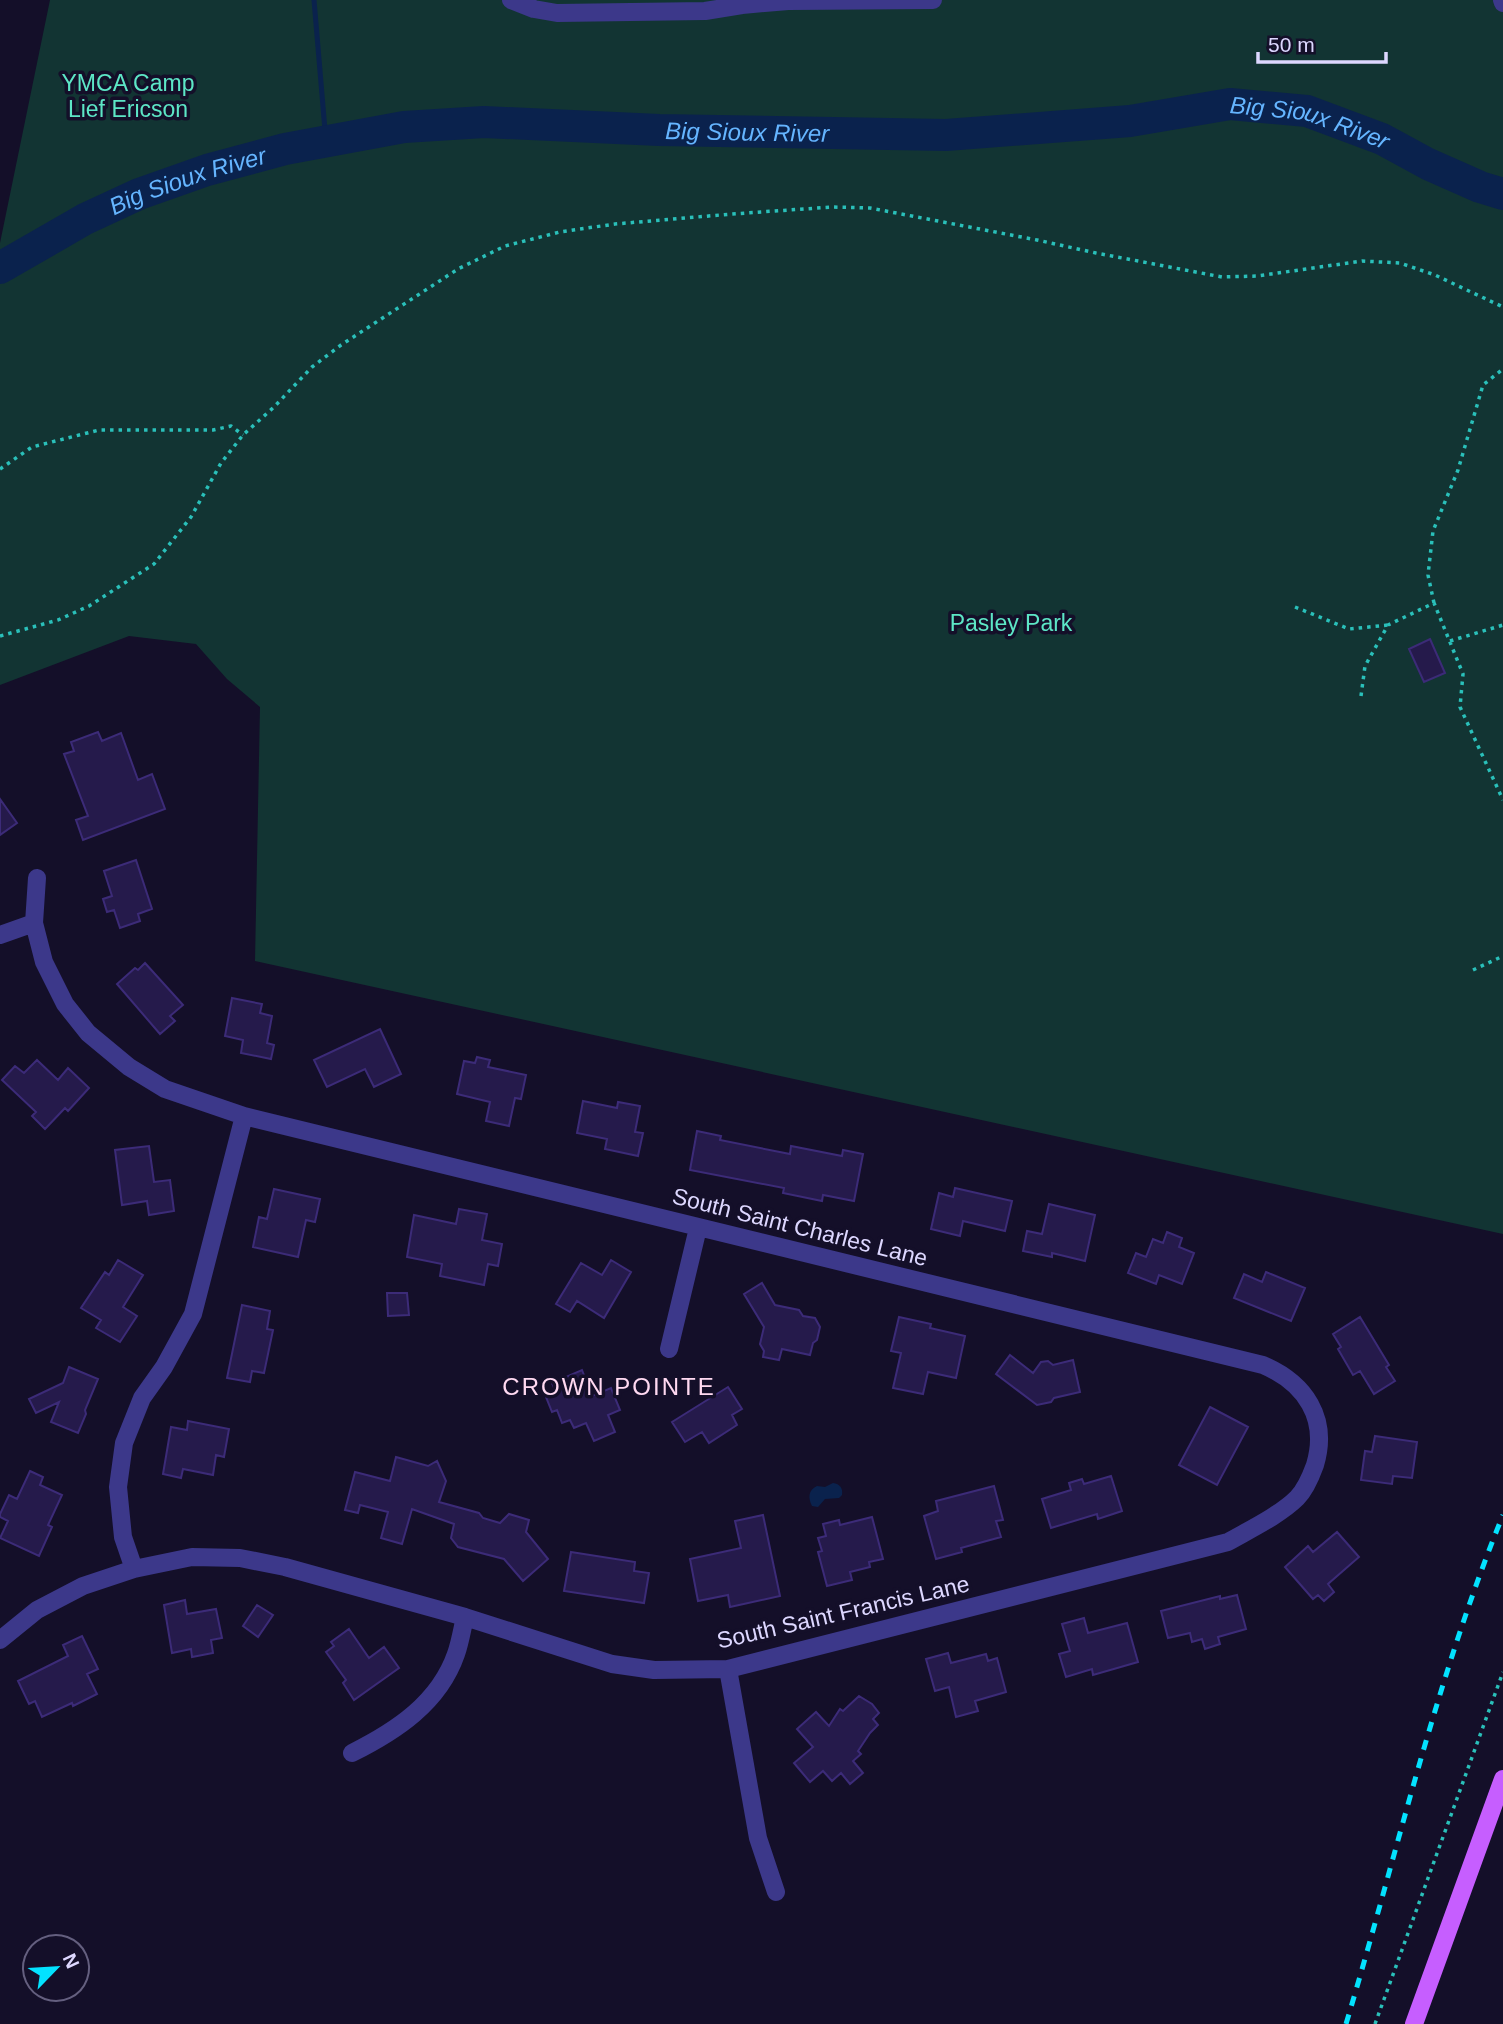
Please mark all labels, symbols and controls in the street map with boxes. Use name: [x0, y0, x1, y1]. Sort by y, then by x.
scale bar: [1258, 21, 1386, 65]
text: 50 m: [1268, 33, 1315, 56]
park label: YMCA Camp Lief Ericson: [62, 70, 194, 122]
water label: Big Sioux River: [1229, 91, 1395, 155]
water label: Big Sioux River: [665, 117, 830, 146]
water label: Big Sioux River: [105, 141, 270, 220]
park label: Pasley Park: [950, 610, 1073, 636]
street label: South Saint Charles Lane: [670, 1183, 930, 1271]
district label: CROWN POINTE: [502, 1373, 716, 1400]
street label: South Saint Francis Lane: [714, 1570, 972, 1654]
north arrow: [21, 1933, 91, 2003]
text: N: [59, 1950, 83, 1972]

